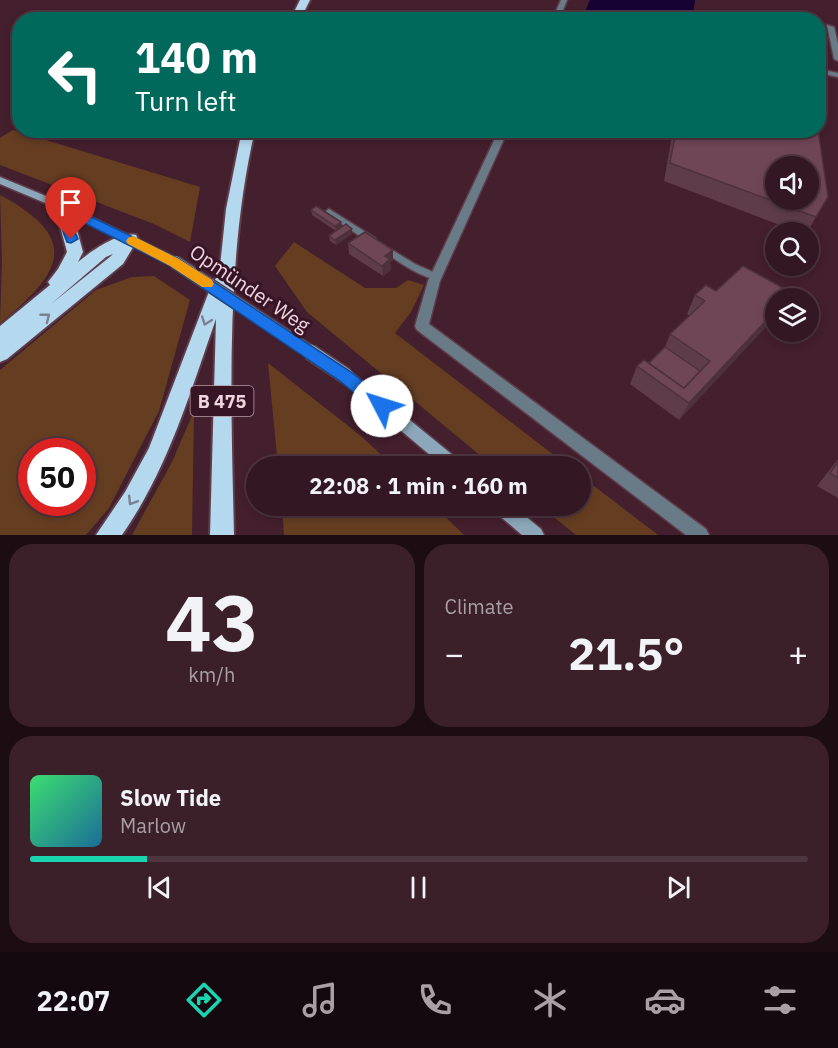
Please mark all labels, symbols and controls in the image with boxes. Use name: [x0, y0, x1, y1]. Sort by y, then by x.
text: 140 m: [135, 30, 258, 85]
icon: left: [36, 36, 114, 114]
text: Turn left: [135, 83, 236, 118]
map controls: [765, 156, 819, 342]
button: sound: [765, 156, 819, 210]
pin: [45, 177, 96, 239]
icon: arrive: [54, 186, 87, 219]
button: search: [765, 222, 819, 276]
street label: Opmünder Weg: [185, 238, 316, 338]
button: layers: [765, 288, 819, 342]
one-way arrow: [39, 314, 50, 325]
one-way arrow: [201, 315, 214, 326]
position arrow: [350, 374, 414, 438]
road number: B 475: [190, 386, 254, 416]
speed limit sign: 50: [18, 438, 96, 516]
text: 22:08 · 1 min · 160 m: [309, 471, 528, 500]
one-way arrow: [127, 495, 139, 505]
text: 43: [165, 571, 259, 672]
text: Climate: [445, 593, 513, 620]
text: 21.5°: [568, 624, 684, 682]
text: −: [445, 632, 464, 675]
text: +: [788, 632, 808, 675]
text: km/h: [188, 661, 235, 688]
text: Slow Tide: [120, 783, 221, 812]
text: Marlow: [120, 812, 186, 839]
icon: previous: [143, 871, 176, 904]
icon: pause: [402, 871, 435, 904]
icon: next: [662, 871, 695, 904]
icon: directions: [183, 979, 225, 1021]
icon: music: [299, 979, 341, 1021]
icon: phone: [414, 979, 456, 1021]
icon: climate: [529, 979, 571, 1021]
icon: car: [644, 979, 686, 1021]
icon: filters: [759, 979, 801, 1021]
text: 22:07: [37, 983, 110, 1018]

